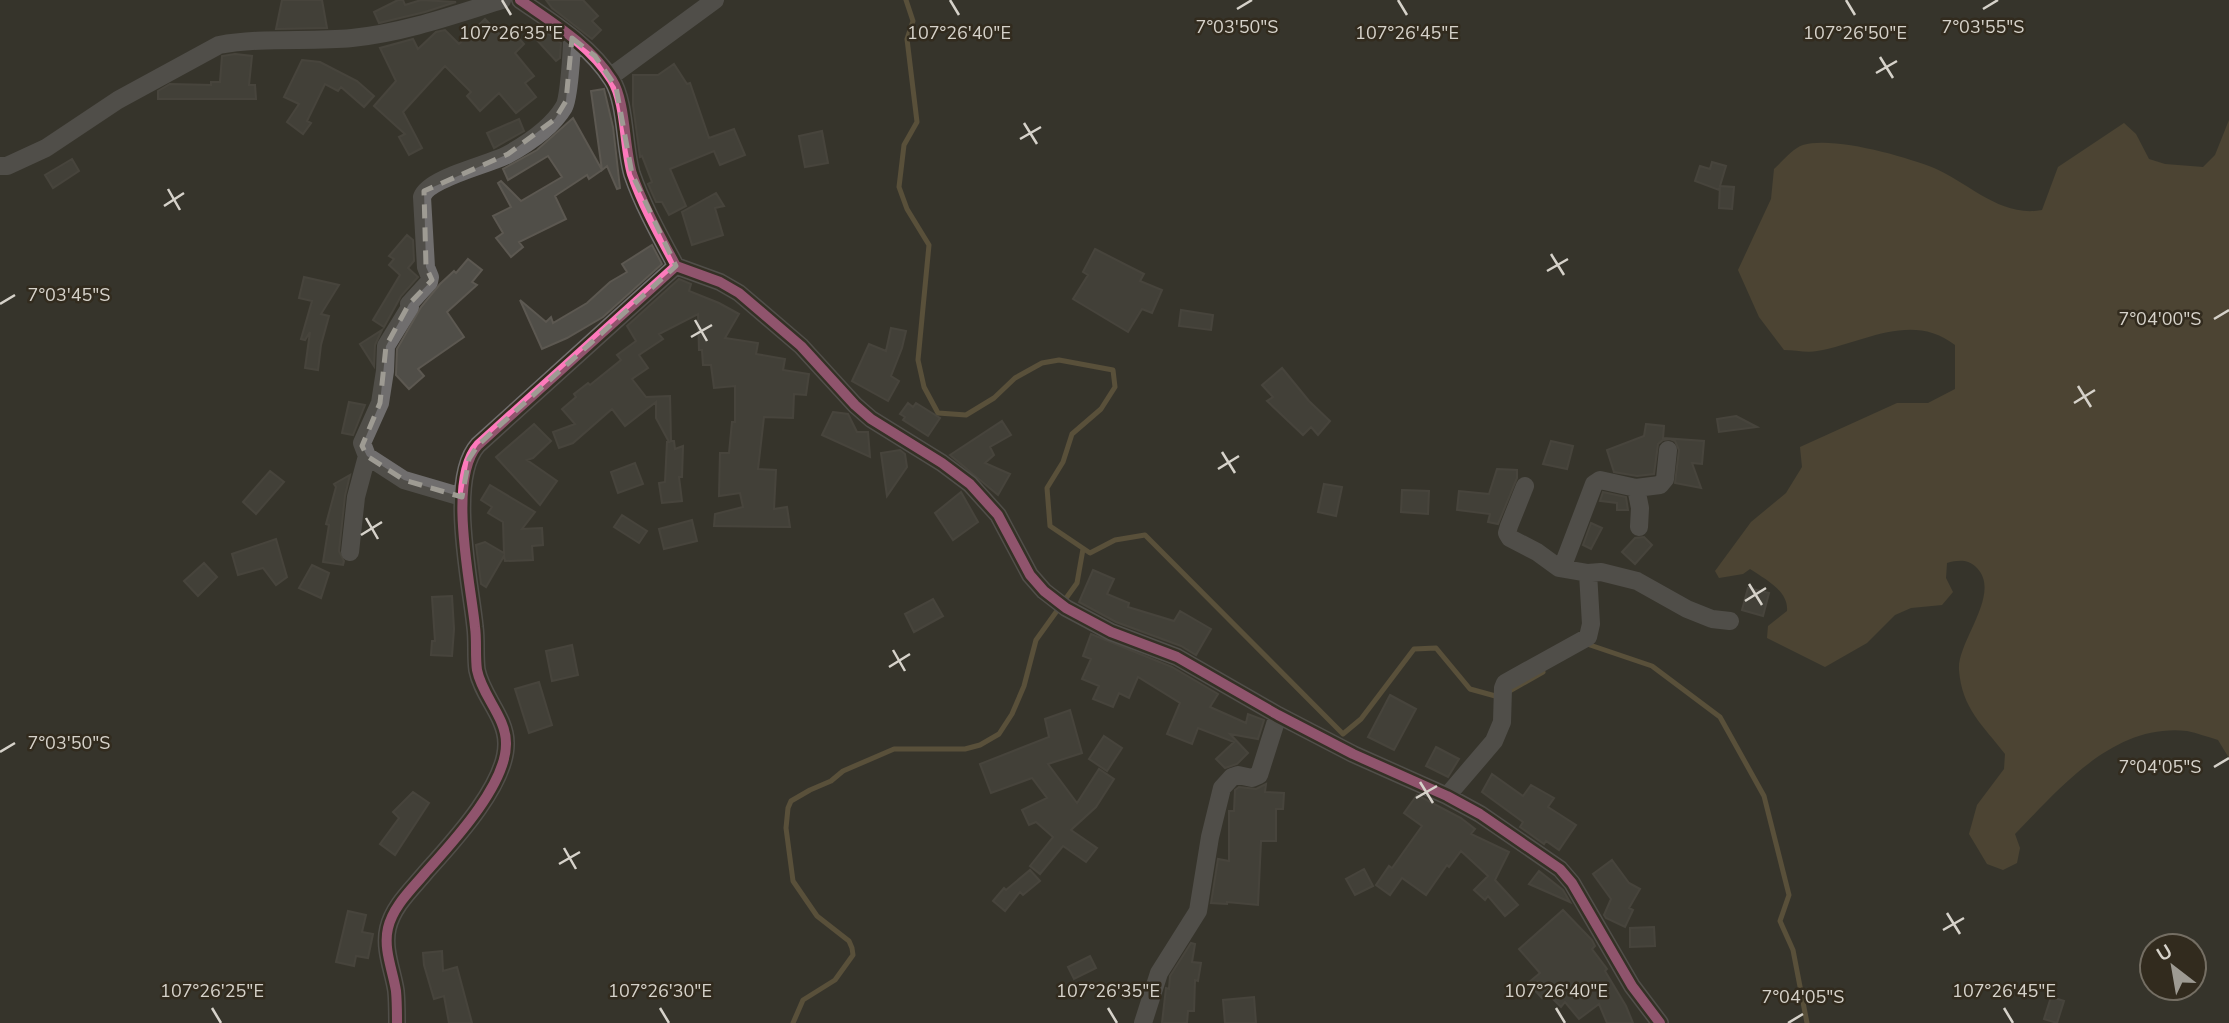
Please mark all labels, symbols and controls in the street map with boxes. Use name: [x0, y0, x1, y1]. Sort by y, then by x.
text: 7°03'50"S: [1196, 15, 1278, 39]
text: 7°03'55"S: [1942, 15, 2024, 39]
text: 107°26'35"E: [459, 21, 563, 45]
text: 107°26'40"E: [907, 21, 1011, 45]
text: 107°26'45"E: [1355, 21, 1459, 45]
text: 107°26'50"E: [1803, 21, 1907, 45]
text: 7°03'45"S: [28, 283, 110, 307]
text: 7°04'00"S: [2119, 307, 2201, 331]
text: 7°03'50"S: [28, 731, 110, 755]
text: 7°04'05"S: [2119, 755, 2201, 779]
north arrow: [2138, 932, 2208, 1002]
text: U: [2152, 939, 2177, 968]
text: 107°26'25"E: [160, 979, 264, 1003]
text: 107°26'30"E: [608, 979, 712, 1003]
text: 107°26'35"E: [1056, 979, 1160, 1003]
text: 107°26'40"E: [1504, 979, 1608, 1003]
text: 107°26'45"E: [1952, 979, 2056, 1003]
text: 7°04'05"S: [1762, 985, 1844, 1009]

